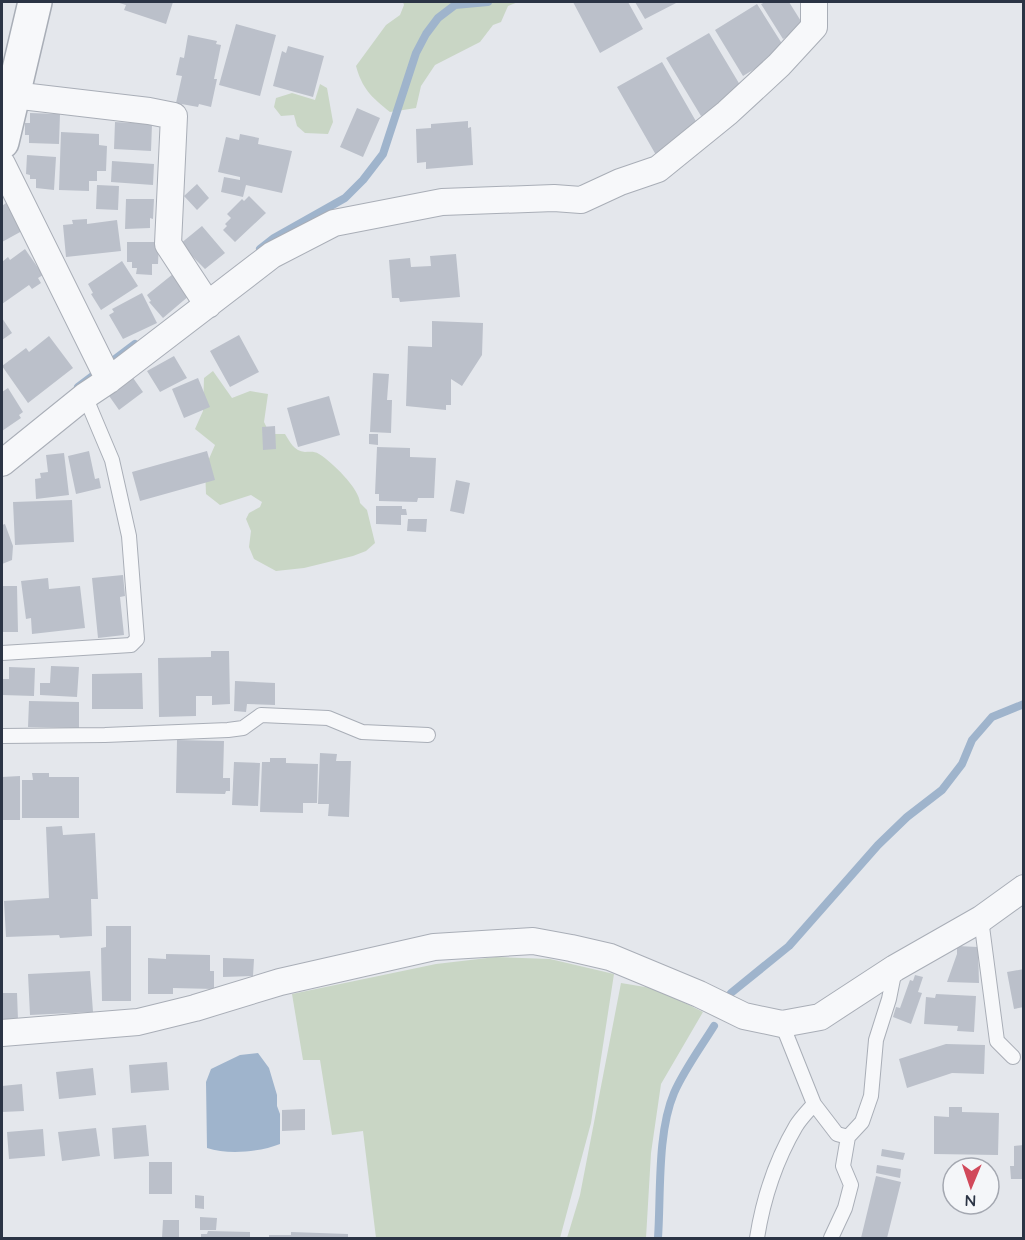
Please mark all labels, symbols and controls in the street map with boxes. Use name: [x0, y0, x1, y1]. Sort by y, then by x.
north arrow: [941, 1156, 1001, 1216]
text: N: [964, 1191, 977, 1211]

